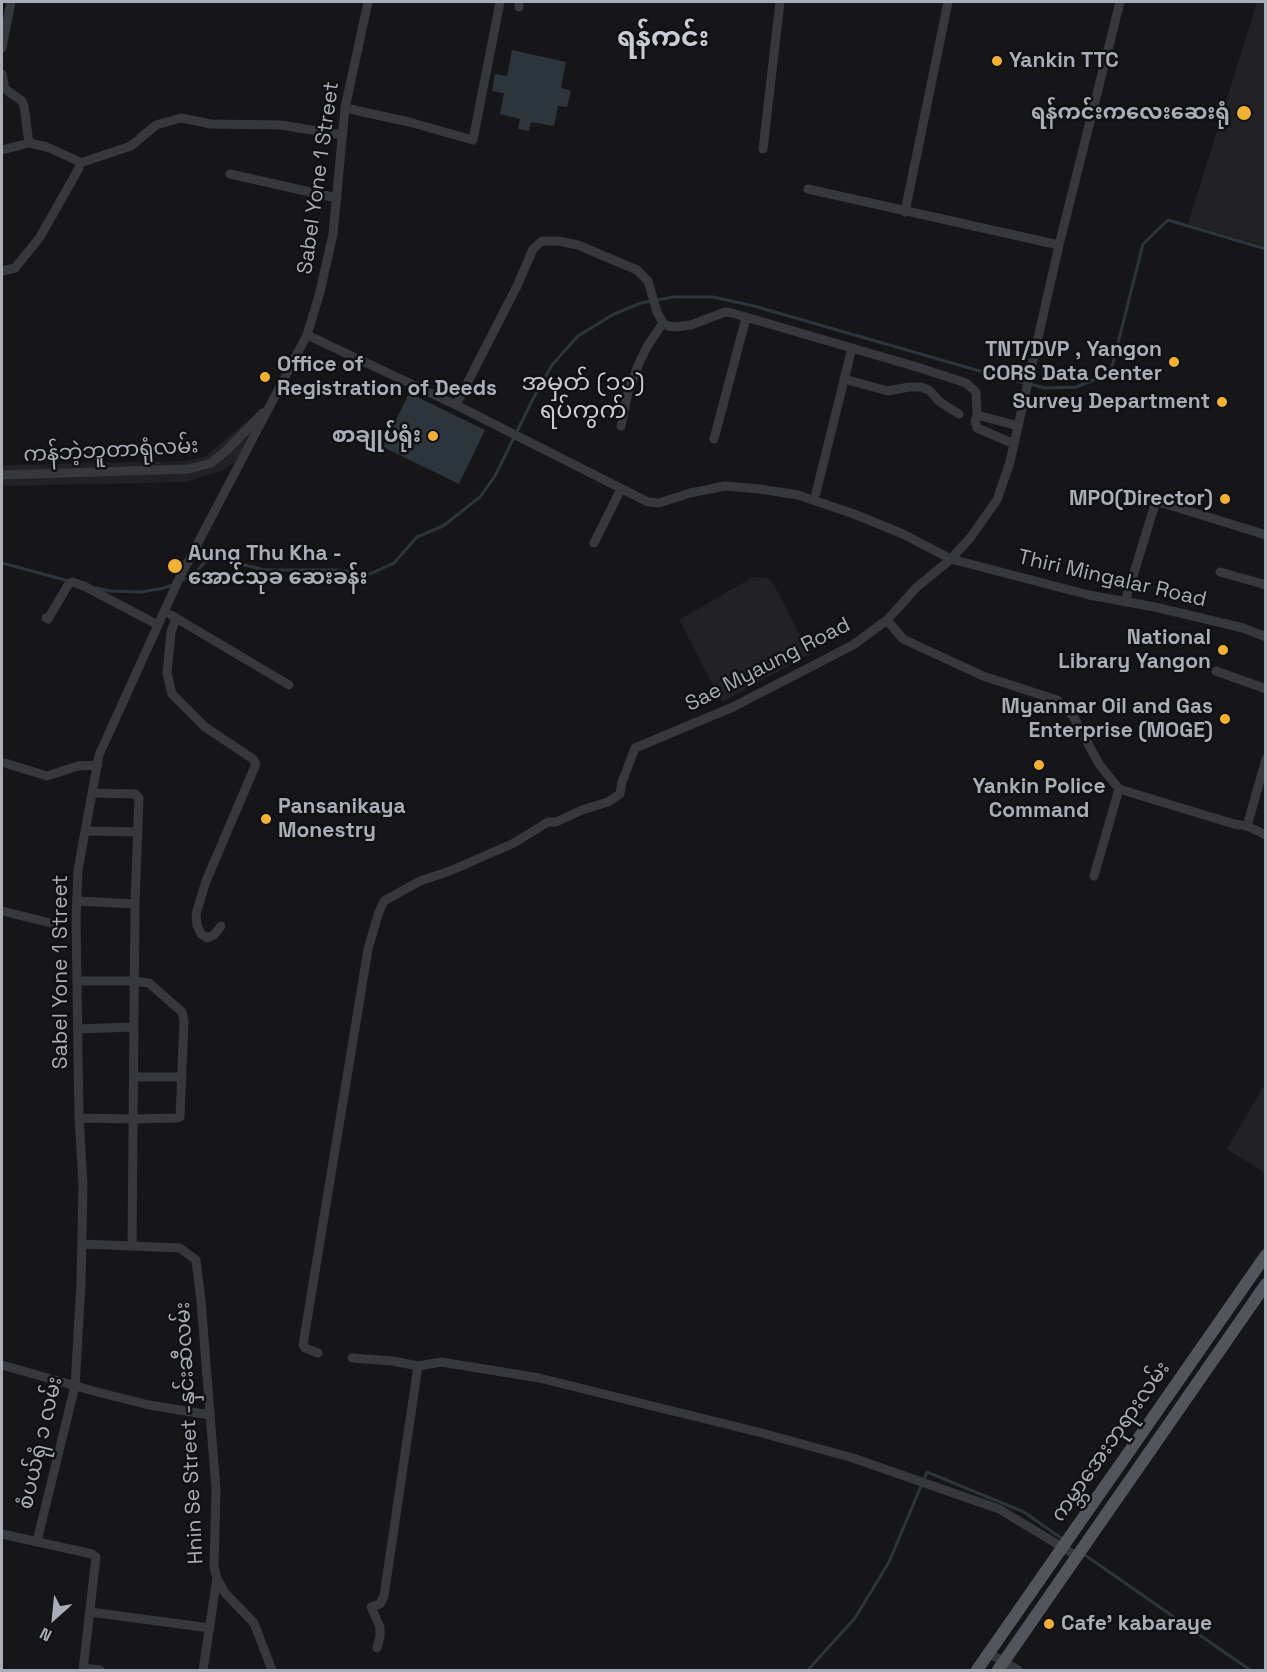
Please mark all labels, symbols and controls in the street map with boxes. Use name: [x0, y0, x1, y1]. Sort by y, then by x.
district label: ရန်ကင်း: [617, 23, 709, 55]
place label: Yankin TTC: [1009, 48, 1119, 74]
marker: Yankin TTC: [990, 54, 1004, 68]
street label: Sabel Yone 1 Street: [293, 80, 345, 276]
place label: ရန်ကင်းကလေးဆေးရုံ: [1031, 100, 1230, 126]
marker: ရန်ကင်းကလေးဆေးရုံ: [1235, 104, 1253, 122]
place label: TNT/DVP , Yangon CORS Data Center: [983, 337, 1162, 387]
place label: Office of Registration of Deeds: [277, 352, 497, 402]
marker: TNT/DVP , Yangon CORS Data Center: [1167, 355, 1181, 369]
district label: အမှတ် (၁၁) ရပ်ကွက်: [521, 369, 645, 425]
marker: Office of Registration of Deeds: [258, 370, 272, 384]
place label: Survey Department: [1013, 389, 1210, 415]
marker: Survey Department: [1215, 395, 1229, 409]
place label: စာချုပ်ရုံး: [332, 423, 421, 449]
marker: စာချုပ်ရုံး: [426, 429, 440, 443]
street label: ကန်ဘဲ့ဘူတာရုံလမ်း: [23, 434, 199, 468]
place label: MPO(Director): [1069, 486, 1213, 512]
marker: MPO(Director): [1218, 492, 1232, 506]
place label: Aung Thu Kha - အောင်သုခ ဆေးခန်း: [188, 541, 368, 591]
street label: Thiri Mingalar Road: [1015, 545, 1209, 613]
marker: Aung Thu Kha - အောင်သုခ ဆေးခန်း: [166, 557, 184, 575]
street label: Sae Myaung Road: [681, 613, 855, 717]
place label: National Library Yangon: [1058, 625, 1211, 675]
marker: National Library Yangon: [1216, 643, 1230, 657]
place label: Myanmar Oil and Gas Enterprise (MOGE): [1001, 694, 1213, 744]
marker: Myanmar Oil and Gas Enterprise (MOGE): [1218, 712, 1232, 726]
marker: Yankin Police Command: [1032, 758, 1046, 772]
place label: Yankin Police Command: [973, 774, 1105, 824]
place label: Pansanikaya Monestry: [278, 794, 406, 844]
marker: Pansanikaya Monestry: [259, 812, 273, 826]
street label: Sabel Yone 1 Street: [48, 875, 74, 1069]
street label: Hnin Se Street -နှင်းဆီလမ်း: [171, 1301, 209, 1565]
street label: ကမ္ဘာအေးဘုရားလမ်း: [1046, 1357, 1176, 1527]
street label: စံပယ်ရုံ ၁ လမ်း: [14, 1374, 68, 1512]
north arrow: [24, 1588, 84, 1648]
place label: Cafe' kabaraye: [1061, 1611, 1212, 1637]
marker: Cafe' kabaraye: [1042, 1617, 1056, 1631]
text: N: [36, 1623, 55, 1646]

